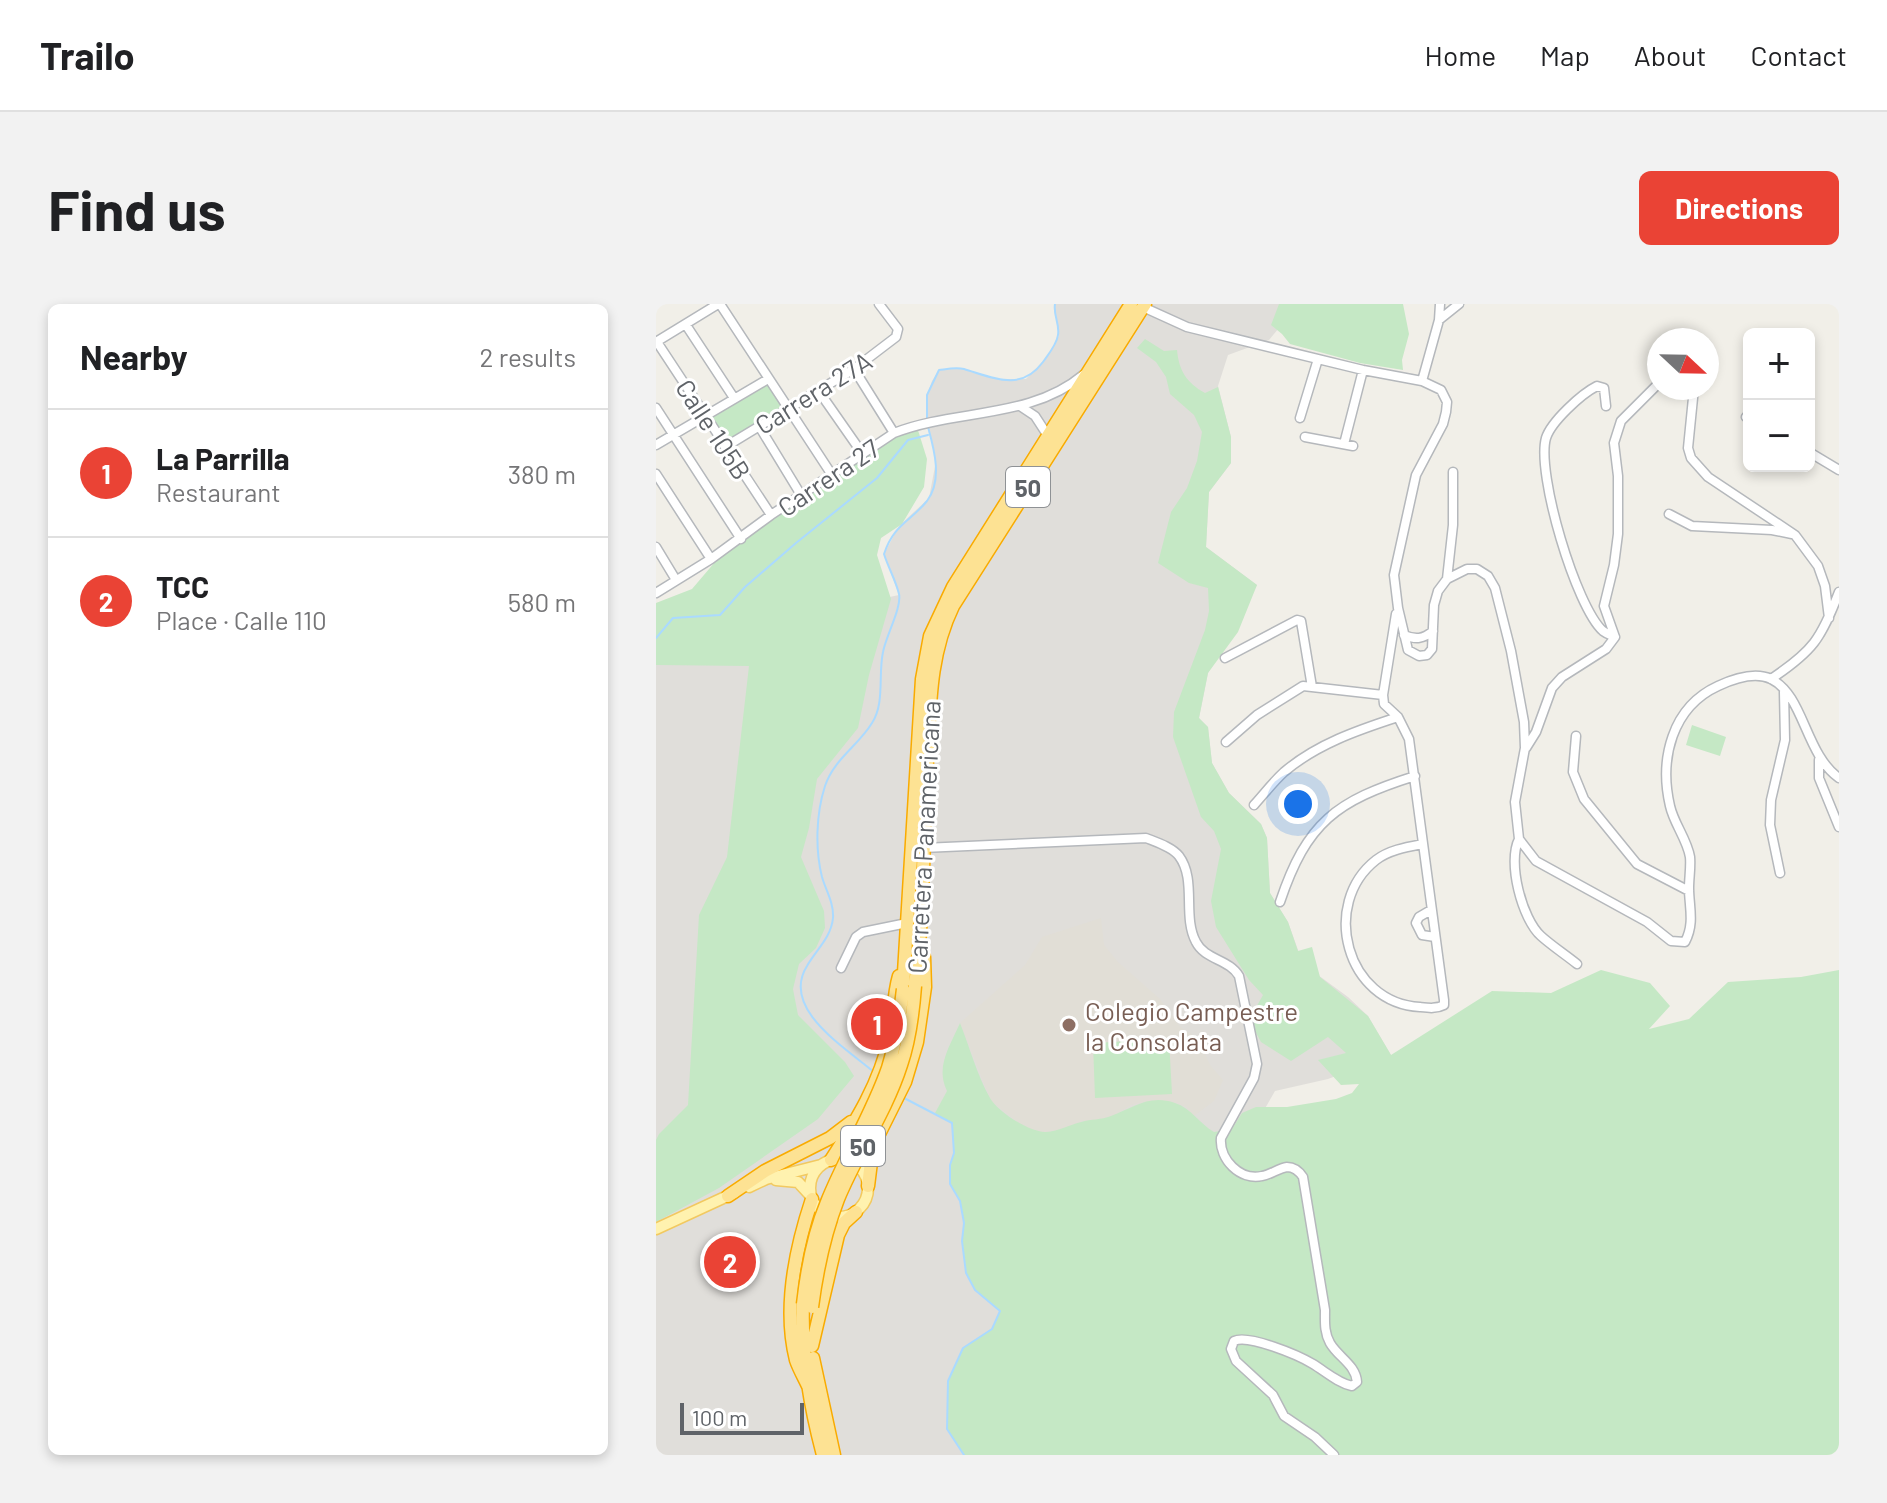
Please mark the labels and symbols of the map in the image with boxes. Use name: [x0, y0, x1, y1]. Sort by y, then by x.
north arrow: [1647, 328, 1719, 400]
street label: Carrera 27A: [749, 344, 877, 440]
street label: Calle 105B: [670, 373, 758, 485]
street label: Carrera 27: [771, 432, 885, 522]
road number: 50: [1006, 467, 1050, 507]
street label: Carretera Panamericana: [900, 700, 946, 974]
your location: [1278, 784, 1318, 824]
pin: 1: [851, 994, 903, 1054]
place label: Colegio Campestre la Consolata: [1085, 995, 1298, 1056]
marker: Colegio Campestre la Consolata: [1060, 1016, 1078, 1034]
road number: 50: [841, 1126, 885, 1166]
pin: 2: [704, 1232, 756, 1292]
scale bar: [680, 1399, 804, 1435]

